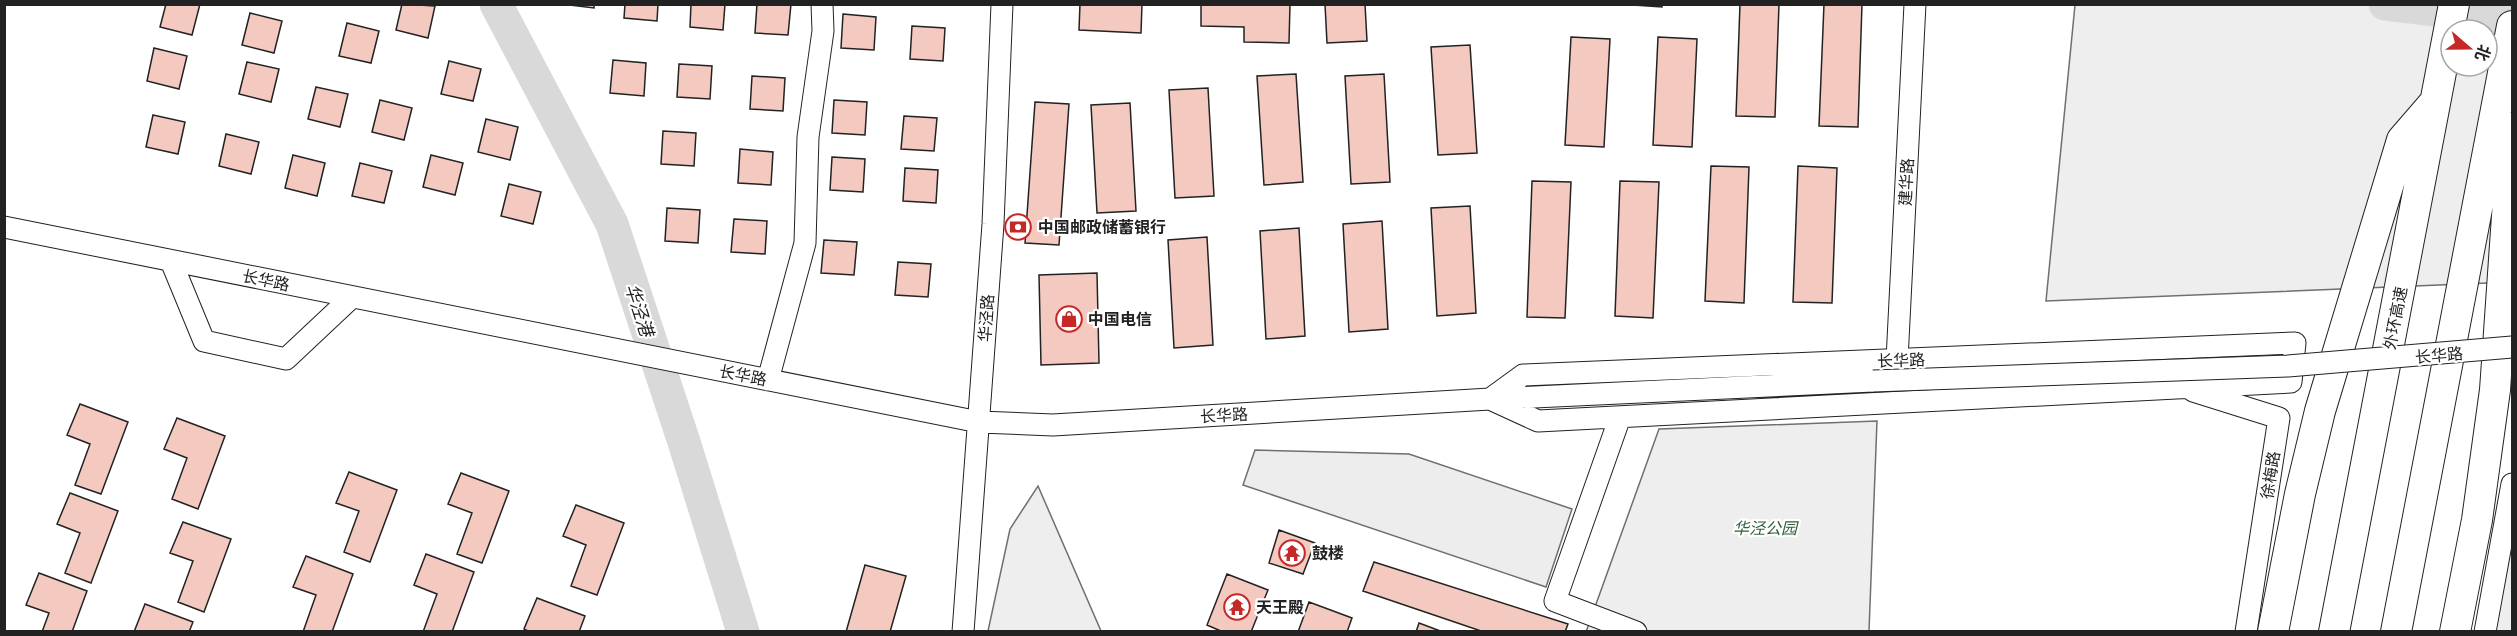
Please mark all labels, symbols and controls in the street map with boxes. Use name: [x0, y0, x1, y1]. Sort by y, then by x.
north arrow: [2439, 18, 2499, 78]
text: 北: [2470, 42, 2496, 64]
street label: 建华路: [1894, 157, 1918, 207]
bank icon: 中国邮政储蓄银行: [1003, 212, 1033, 242]
place label: 中国邮政储蓄银行: [1038, 216, 1166, 238]
street label: 长华路: [240, 264, 292, 296]
water label: 华泾港: [620, 280, 661, 342]
street label: 外环高速: [2378, 284, 2412, 352]
street label: 华泾路: [973, 293, 999, 343]
shop icon: 中国电信: [1054, 304, 1084, 334]
place label: 中国电信: [1088, 308, 1152, 330]
street label: 长华路: [2414, 342, 2464, 368]
street label: 长华路: [1877, 348, 1925, 372]
street label: 长华路: [717, 360, 769, 390]
street label: 长华路: [1199, 403, 1249, 427]
street label: 徐梅路: [2255, 450, 2285, 500]
park label: 华泾公园: [1733, 517, 1799, 539]
temple icon: 鼓楼: [1277, 538, 1307, 568]
place label: 鼓楼: [1312, 542, 1344, 564]
temple icon: 天王殿: [1222, 592, 1252, 622]
place label: 天王殿: [1256, 596, 1304, 618]

